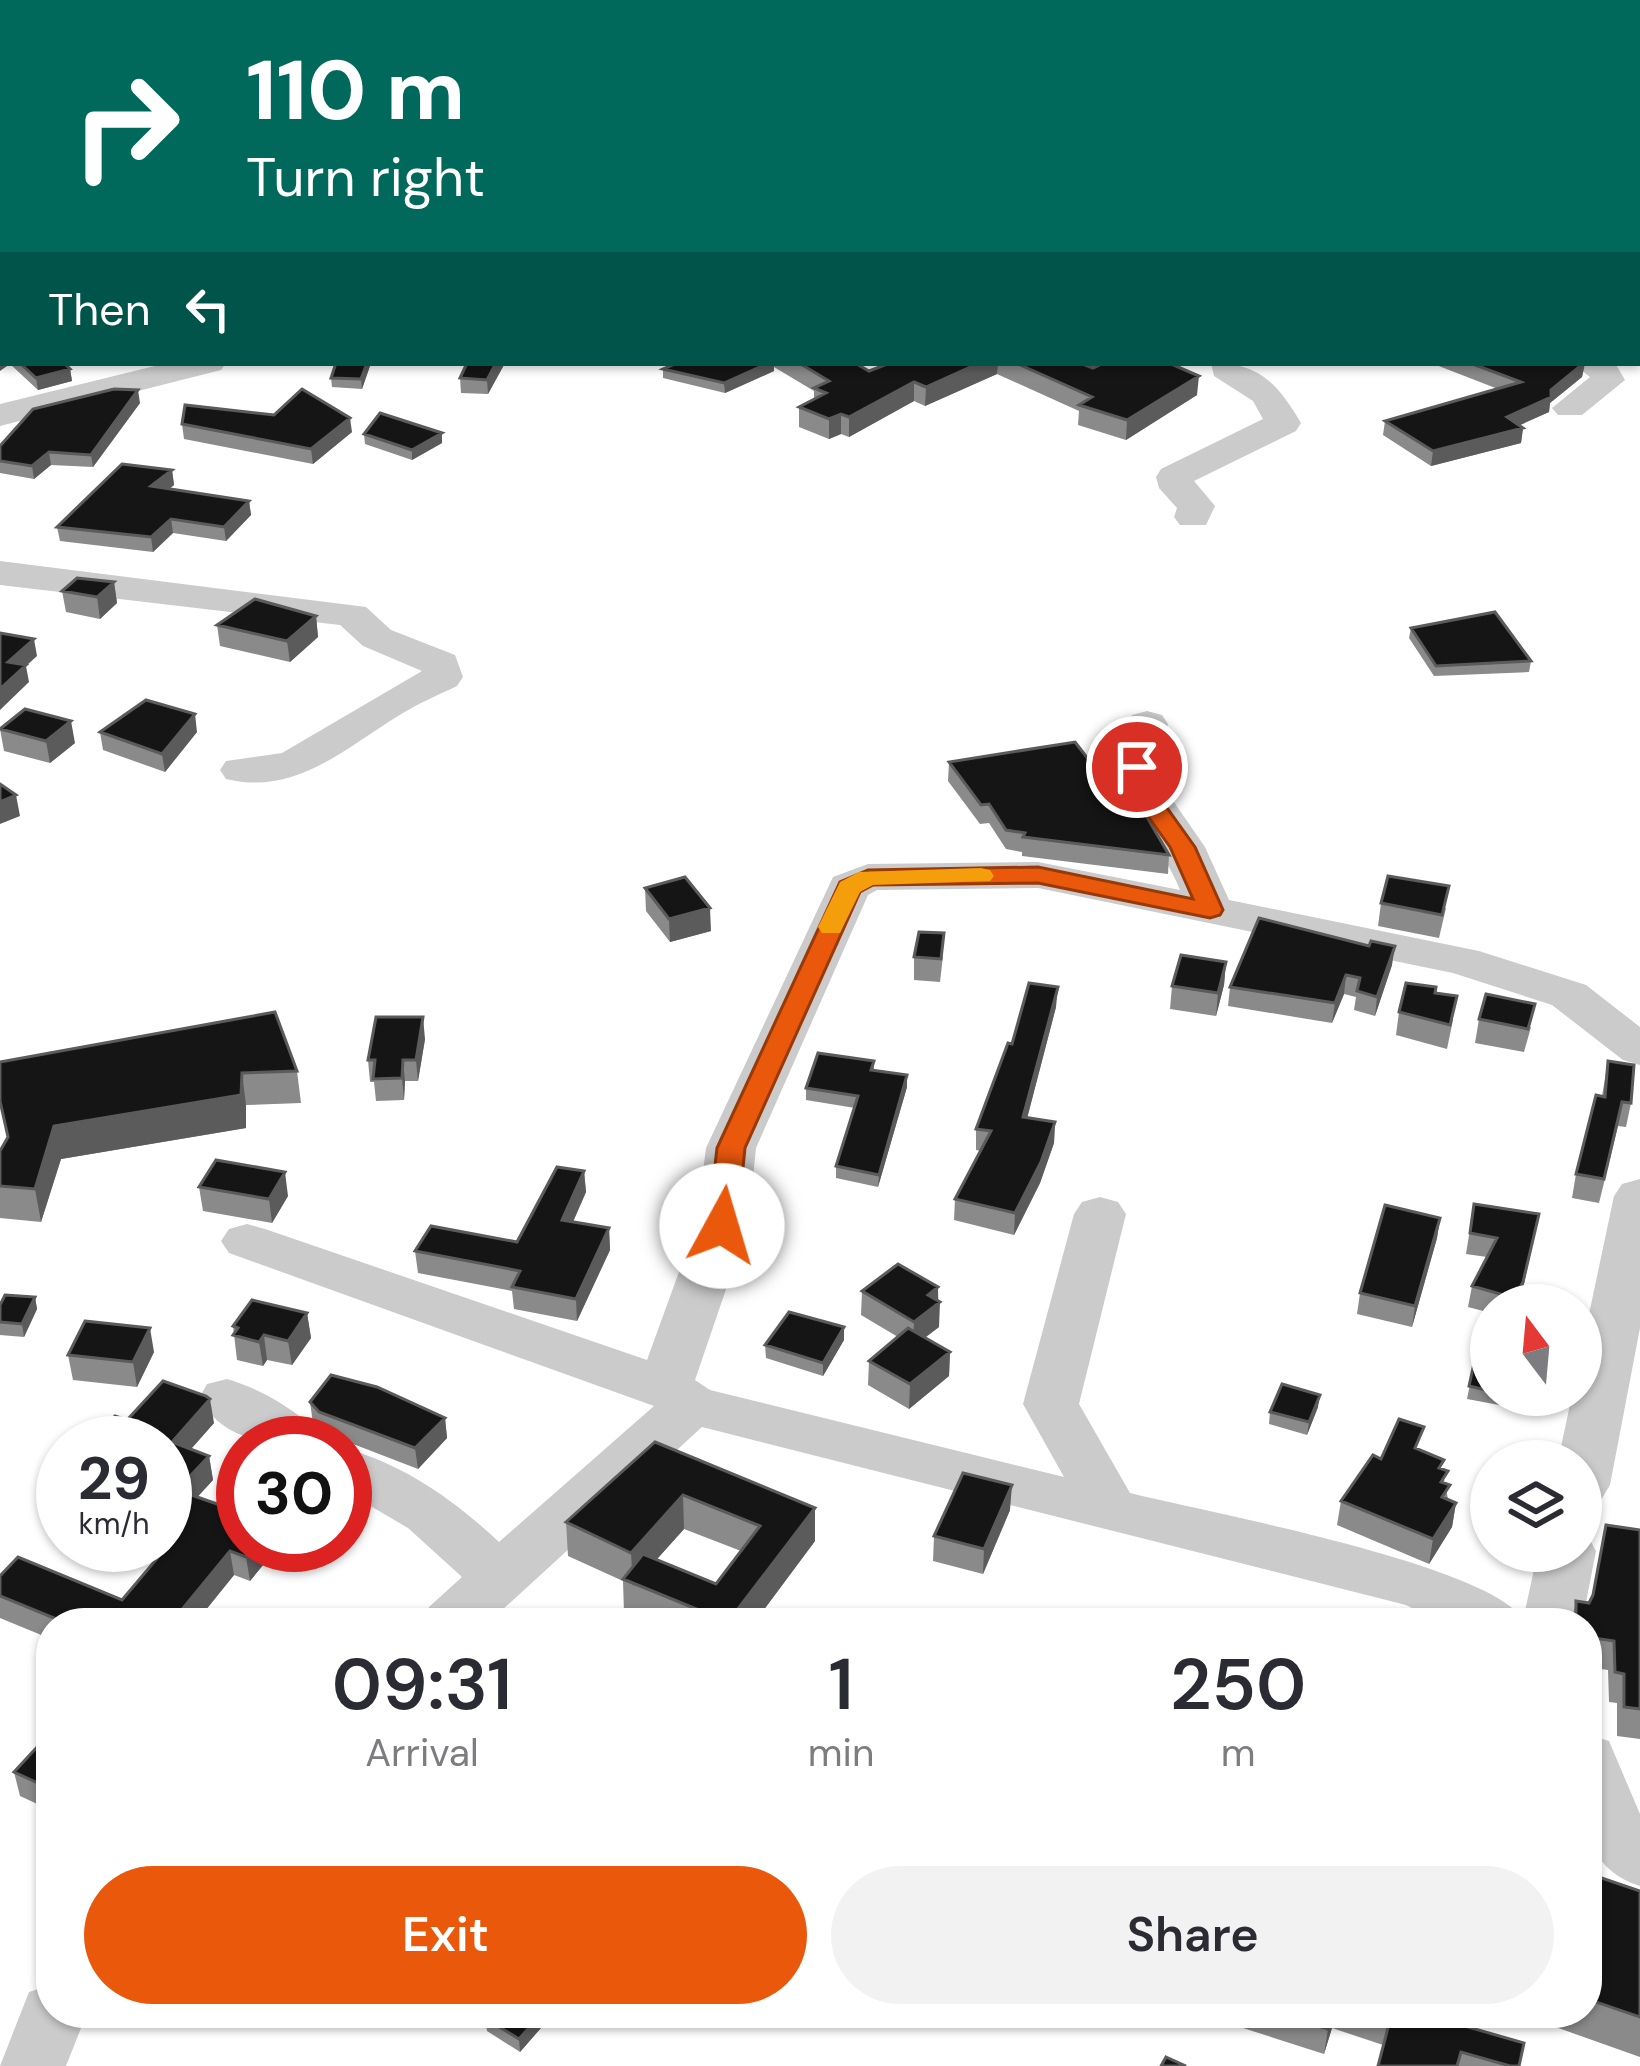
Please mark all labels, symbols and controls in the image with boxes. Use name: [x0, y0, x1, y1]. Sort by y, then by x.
text: 110 m: [246, 36, 465, 145]
icon: right: [48, 48, 204, 204]
text: Turn right: [246, 142, 485, 213]
icon: left: [175, 276, 241, 342]
text: Then: [48, 280, 151, 339]
pin: [1086, 716, 1188, 818]
icon: arrive: [1104, 734, 1170, 800]
position arrow: [659, 1163, 785, 1289]
north arrow: [1470, 1284, 1602, 1416]
map controls: [1470, 1284, 1602, 1572]
speed limit sign: 30: [216, 1416, 372, 1572]
text: 29: [78, 1439, 150, 1518]
button: layers: [1470, 1440, 1602, 1572]
text: km/h: [79, 1504, 149, 1543]
text: 09:31: [332, 1638, 512, 1731]
text: 1: [829, 1638, 854, 1731]
text: 250: [1170, 1638, 1306, 1731]
text: Arrival: [365, 1727, 479, 1778]
text: min: [808, 1727, 874, 1778]
text: m: [1221, 1727, 1256, 1778]
button: Exit: [84, 1866, 807, 2004]
button: Share: [831, 1866, 1554, 2004]

